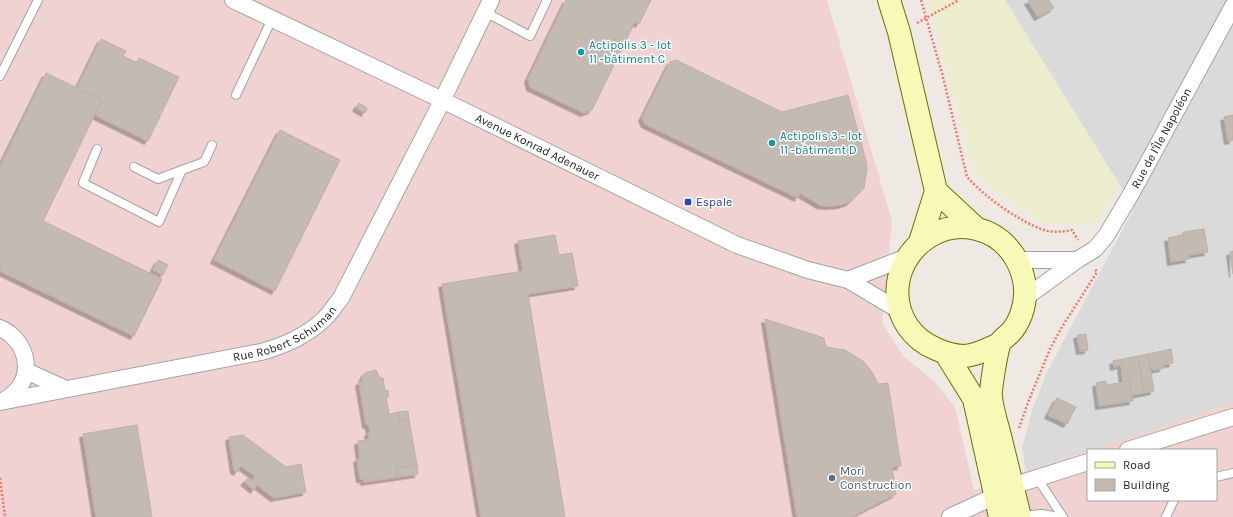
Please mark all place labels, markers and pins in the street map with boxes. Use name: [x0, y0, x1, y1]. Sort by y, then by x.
place label: Actipolis 3 - lot 11 -bâtiment C: [589, 38, 672, 66]
marker: Actipolis 3 - lot 11 -bâtiment C: [576, 47, 586, 57]
place label: Actipolis 3 - lot 11 -bâtiment D: [780, 129, 863, 157]
marker: Actipolis 3 - lot 11 -bâtiment D: [767, 138, 777, 148]
place label: Espale: [696, 195, 732, 209]
marker: Espale: [683, 197, 693, 207]
place label: Mori Construction: [840, 464, 912, 492]
marker: Mori Construction: [827, 473, 837, 483]

